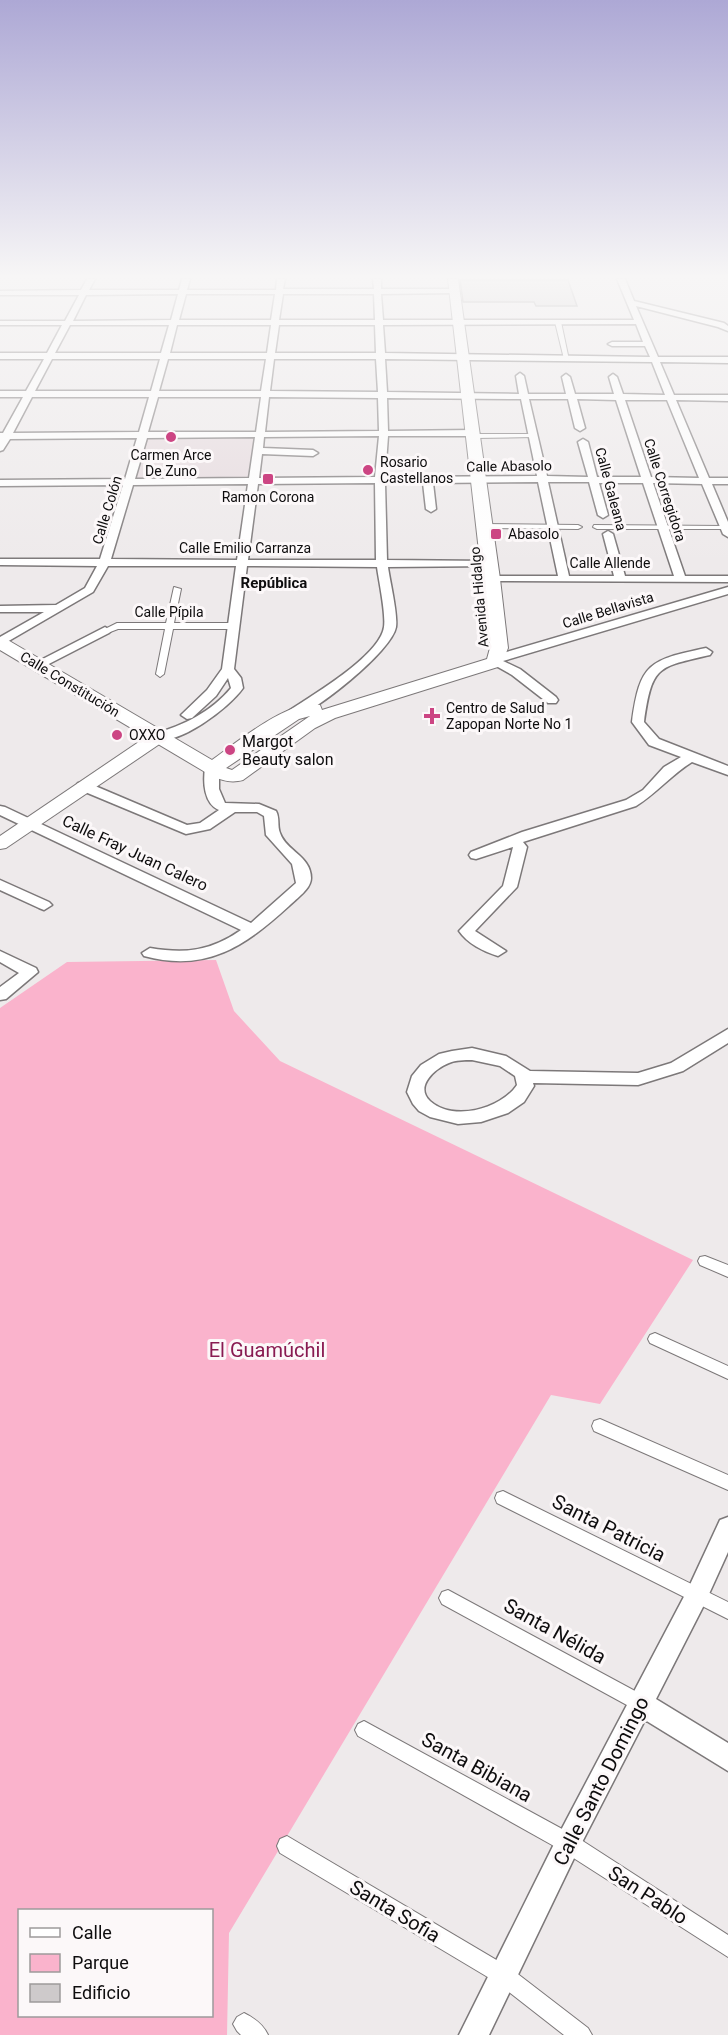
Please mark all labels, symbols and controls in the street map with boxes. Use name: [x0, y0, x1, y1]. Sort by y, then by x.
marker: Carmen Arce De Zuno: [164, 430, 178, 444]
street label: Calle Corregidora: [641, 436, 689, 544]
street label: Calle Galeana: [592, 446, 630, 532]
place label: Carmen Arce De Zuno: [131, 447, 211, 479]
place label: Rosario Castellanos: [380, 454, 453, 486]
street label: Calle Abasolo: [466, 457, 552, 475]
marker: Rosario Castellanos: [361, 463, 375, 477]
marker: Ramon Corona: [261, 472, 275, 486]
street label: Calle Colón: [89, 474, 125, 546]
place label: Ramon Corona: [222, 489, 314, 505]
place label: Abasolo: [508, 526, 559, 542]
marker: Abasolo: [489, 527, 503, 541]
street label: Calle Emilio Carranza: [179, 540, 311, 556]
street label: Avenida Hidalgo: [467, 546, 491, 648]
street label: Calle Allende: [570, 555, 650, 571]
district label: República: [241, 574, 307, 592]
street label: Calle Bellavista: [560, 589, 656, 631]
street label: Calle Pípila: [134, 604, 204, 620]
street label: Calle Constitución: [17, 648, 123, 720]
place label: Centro de Salud Zapopan Norte No 1: [446, 700, 572, 732]
marker: Centro de Salud Zapopan Norte No 1: [423, 707, 441, 725]
place label: OXXO: [129, 727, 166, 743]
marker: OXXO: [110, 728, 124, 742]
place label: Margot Beauty salon: [242, 732, 334, 769]
marker: Margot Beauty salon: [223, 743, 237, 757]
street label: Calle Fray Juan Calero: [59, 811, 211, 895]
park label: El Guamúchil: [209, 1338, 325, 1362]
street label: Santa Patricia: [548, 1489, 670, 1567]
street label: Santa Nélida: [500, 1593, 610, 1669]
street label: Calle Santo Domingo: [548, 1693, 654, 1869]
street label: Santa Bibiana: [418, 1727, 536, 1807]
street label: San Pablo: [604, 1861, 692, 1929]
street label: Santa Sofia: [345, 1875, 445, 1947]
legend: [18, 1909, 213, 2017]
text: Calle: [72, 1922, 112, 1943]
text: Parque: [72, 1952, 129, 1973]
text: Edificio: [72, 1982, 131, 2003]

